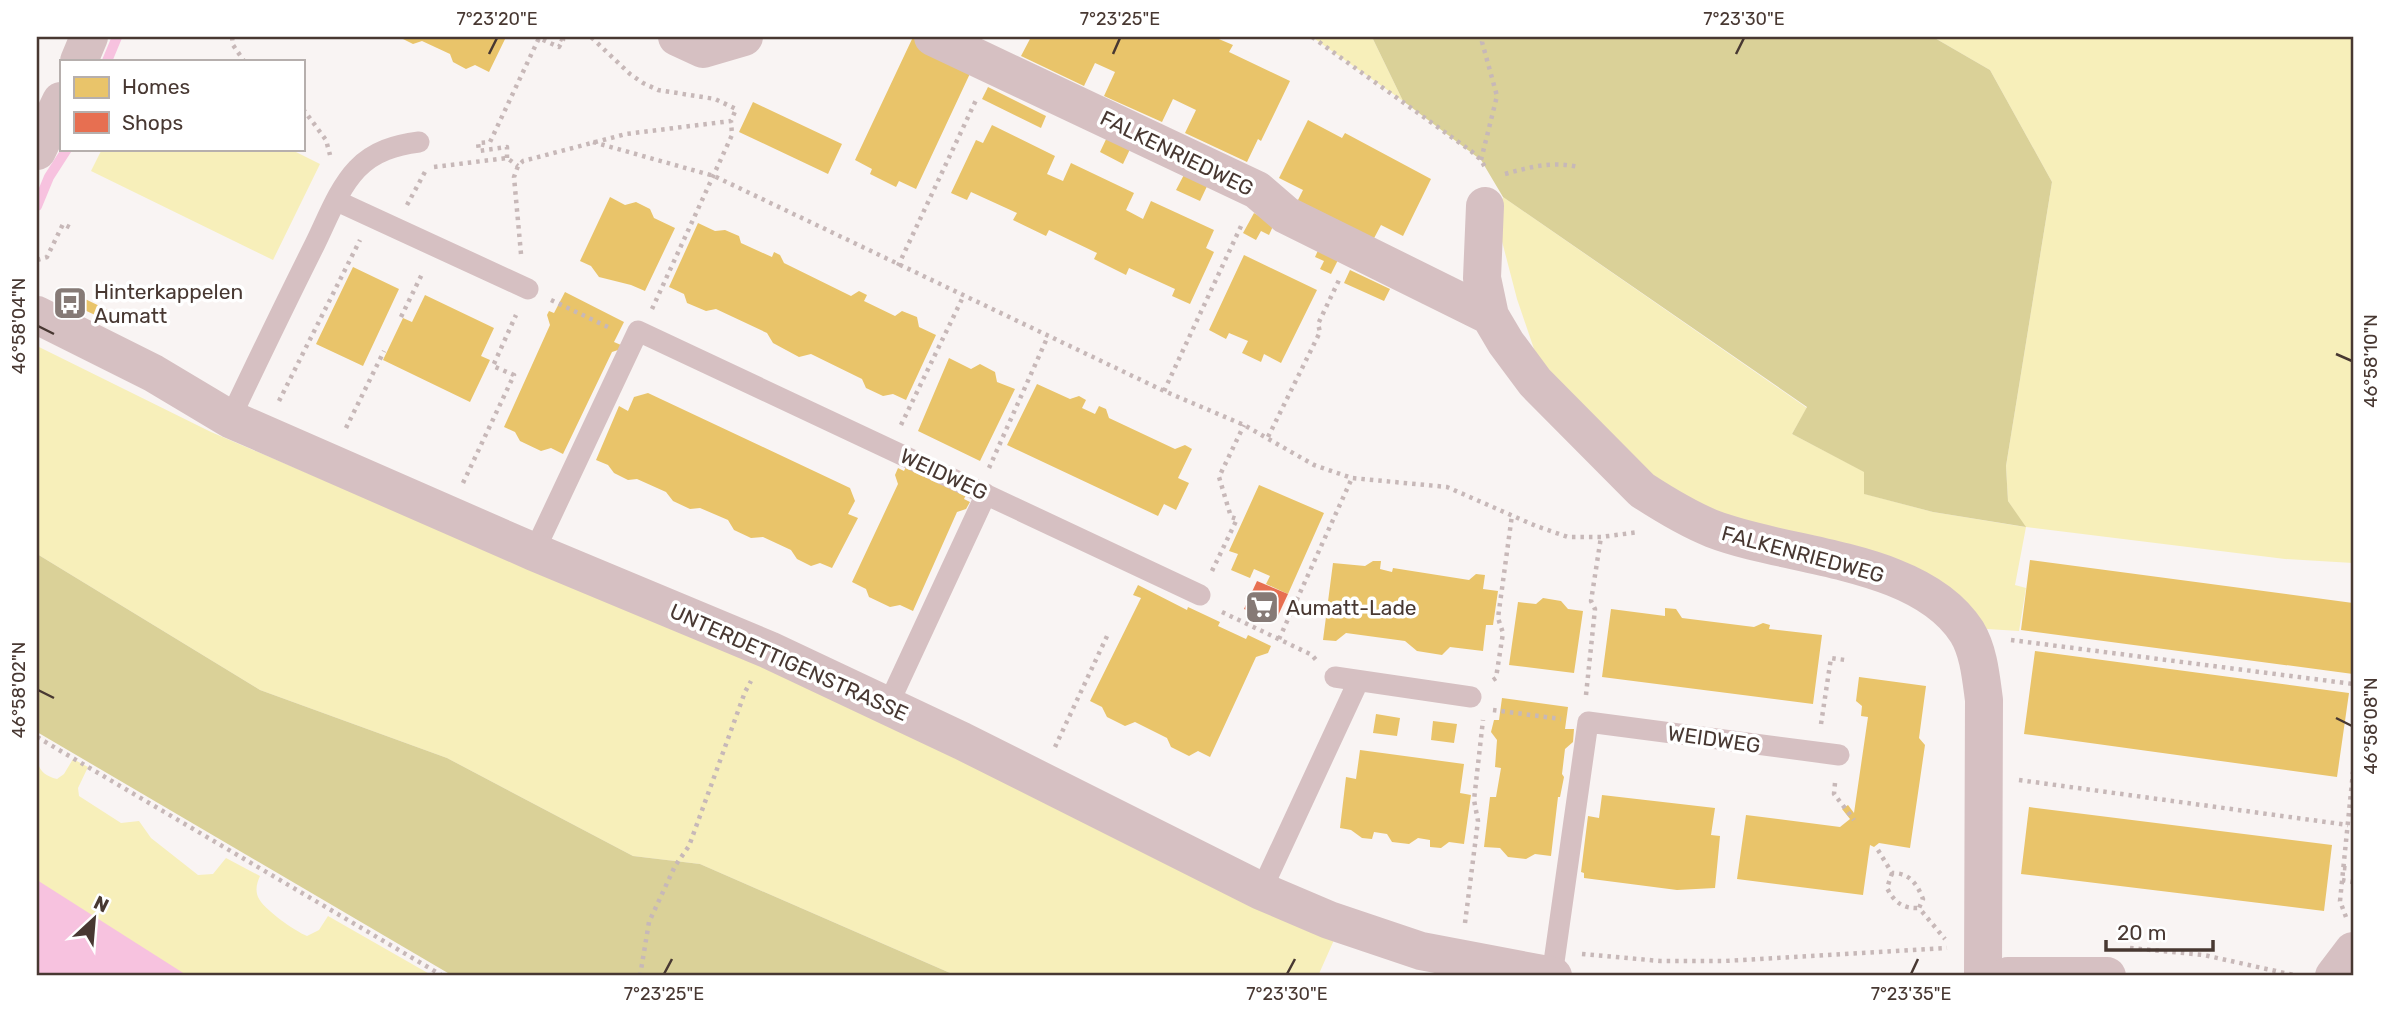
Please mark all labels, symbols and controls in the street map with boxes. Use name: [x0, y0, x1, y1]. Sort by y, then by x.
text: 7°23'20"E: [456, 8, 538, 30]
text: 7°23'25"E: [1080, 8, 1160, 30]
text: 7°23'30"E: [1703, 8, 1785, 30]
legend: [60, 60, 304, 150]
text: Homes: [122, 74, 190, 99]
street label: FALKENRIEDWEG: [1096, 105, 1258, 201]
text: Shops: [122, 110, 183, 135]
text: 46°58'04"N: [8, 278, 30, 374]
place label: Hinterkappelen Aumatt: [94, 279, 243, 328]
bus stop icon: Hinterkappelen Aumatt: [51, 284, 89, 322]
text: 46°58'10"N: [2360, 314, 2382, 408]
street label: WEIDWEG: [896, 443, 992, 505]
street label: FALKENRIEDWEG: [1719, 520, 1887, 588]
supermarket icon: Aumatt-Lade: [1243, 588, 1281, 626]
place label: Aumatt-Lade: [1286, 595, 1417, 620]
street label: UNTERDETTIGENSTRASSE: [666, 598, 912, 726]
text: 46°58'02"N: [8, 642, 30, 738]
text: 46°58'08"N: [2360, 677, 2382, 775]
street label: WEIDWEG: [1666, 720, 1762, 758]
north arrow: [60, 884, 130, 954]
text: N: [90, 891, 112, 918]
scale bar: [2106, 908, 2213, 952]
text: 20 m: [2117, 920, 2166, 945]
text: 7°23'25"E: [624, 983, 704, 1005]
text: 7°23'30"E: [1246, 983, 1328, 1005]
text: 7°23'35"E: [1871, 983, 1951, 1005]

